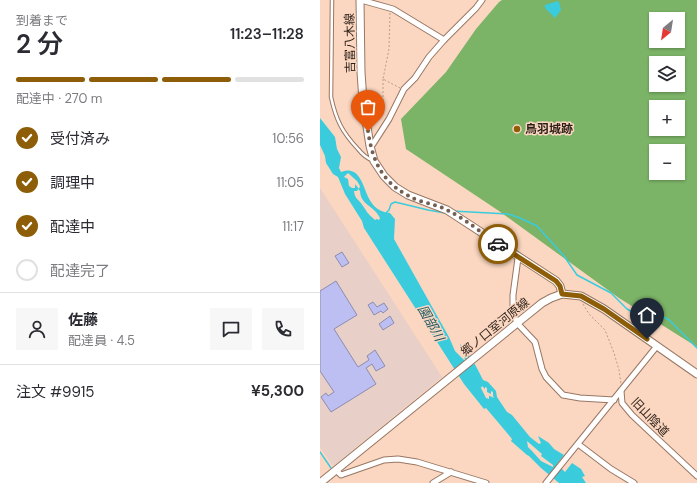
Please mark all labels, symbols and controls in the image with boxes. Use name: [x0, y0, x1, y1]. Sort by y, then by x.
text: 到着まで: [16, 12, 68, 29]
north arrow: [649, 12, 685, 48]
map controls: [649, 12, 685, 180]
street label: 吉富八木線: [341, 13, 359, 73]
text: 11:23–11:28: [230, 24, 304, 44]
text: 2 分: [16, 27, 63, 61]
button: layers: [649, 56, 685, 92]
text: 配達中 · 270 m: [16, 90, 102, 107]
pin: [351, 90, 385, 131]
icon: bag: [357, 96, 379, 118]
button: +: [649, 100, 685, 136]
place label: 鳥羽城跡: [525, 121, 573, 137]
marker: 鳥羽城跡: [512, 124, 522, 134]
icon: check: [16, 127, 38, 149]
text: 受付済み: [50, 129, 110, 149]
text: 10:56: [272, 130, 304, 147]
button: −: [649, 144, 685, 180]
icon: check: [16, 171, 38, 193]
text: 調理中: [50, 173, 95, 193]
text: 11:05: [276, 174, 304, 191]
icon: check: [16, 215, 38, 237]
text: 配達中: [50, 217, 95, 237]
text: 11:17: [282, 218, 304, 235]
courier: [478, 224, 518, 264]
icon: car: [487, 233, 509, 255]
text: 配達完了: [50, 261, 110, 281]
street label: 郷ノ口室河原線: [457, 294, 533, 360]
pin: [630, 298, 664, 339]
water label: 園部川: [414, 302, 449, 346]
icon: home: [636, 304, 658, 326]
button: person: [16, 308, 58, 350]
button: chat: [210, 308, 252, 350]
button: phone: [262, 308, 304, 350]
text: 佐藤: [68, 310, 98, 330]
text: 配達員 · 4.5: [68, 332, 135, 349]
text: ¥5,300: [251, 381, 304, 401]
text: 注文 #9915: [16, 382, 94, 402]
street label: 旧山陰道: [628, 394, 672, 440]

